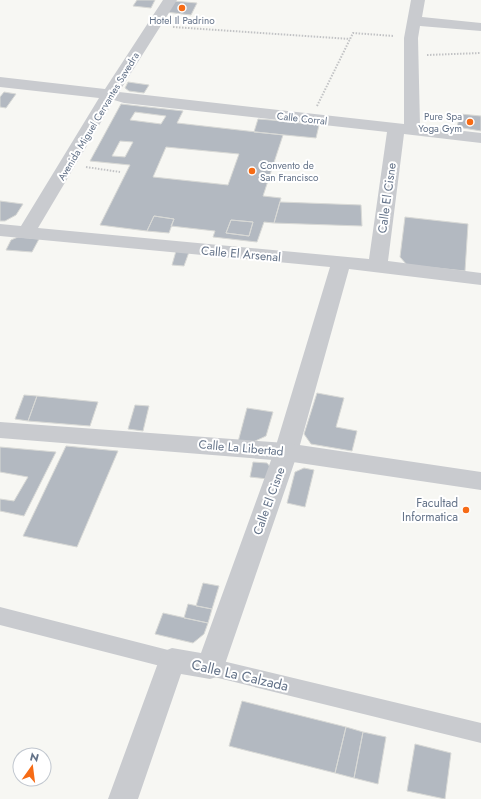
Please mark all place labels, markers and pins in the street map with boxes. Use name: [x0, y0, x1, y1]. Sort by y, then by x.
marker: Hotel Il Padrino: [177, 3, 187, 13]
place label: Hotel Il Padrino: [149, 13, 215, 28]
place label: Pure Spa Yoga Gym: [418, 109, 462, 136]
marker: Pure Spa Yoga Gym: [465, 117, 475, 127]
place label: Convento de San Francisco: [260, 158, 319, 185]
marker: Convento de San Francisco: [247, 166, 257, 176]
place label: Facultad Informatica: [402, 494, 458, 526]
marker: Facultad Informatica: [461, 505, 471, 515]

